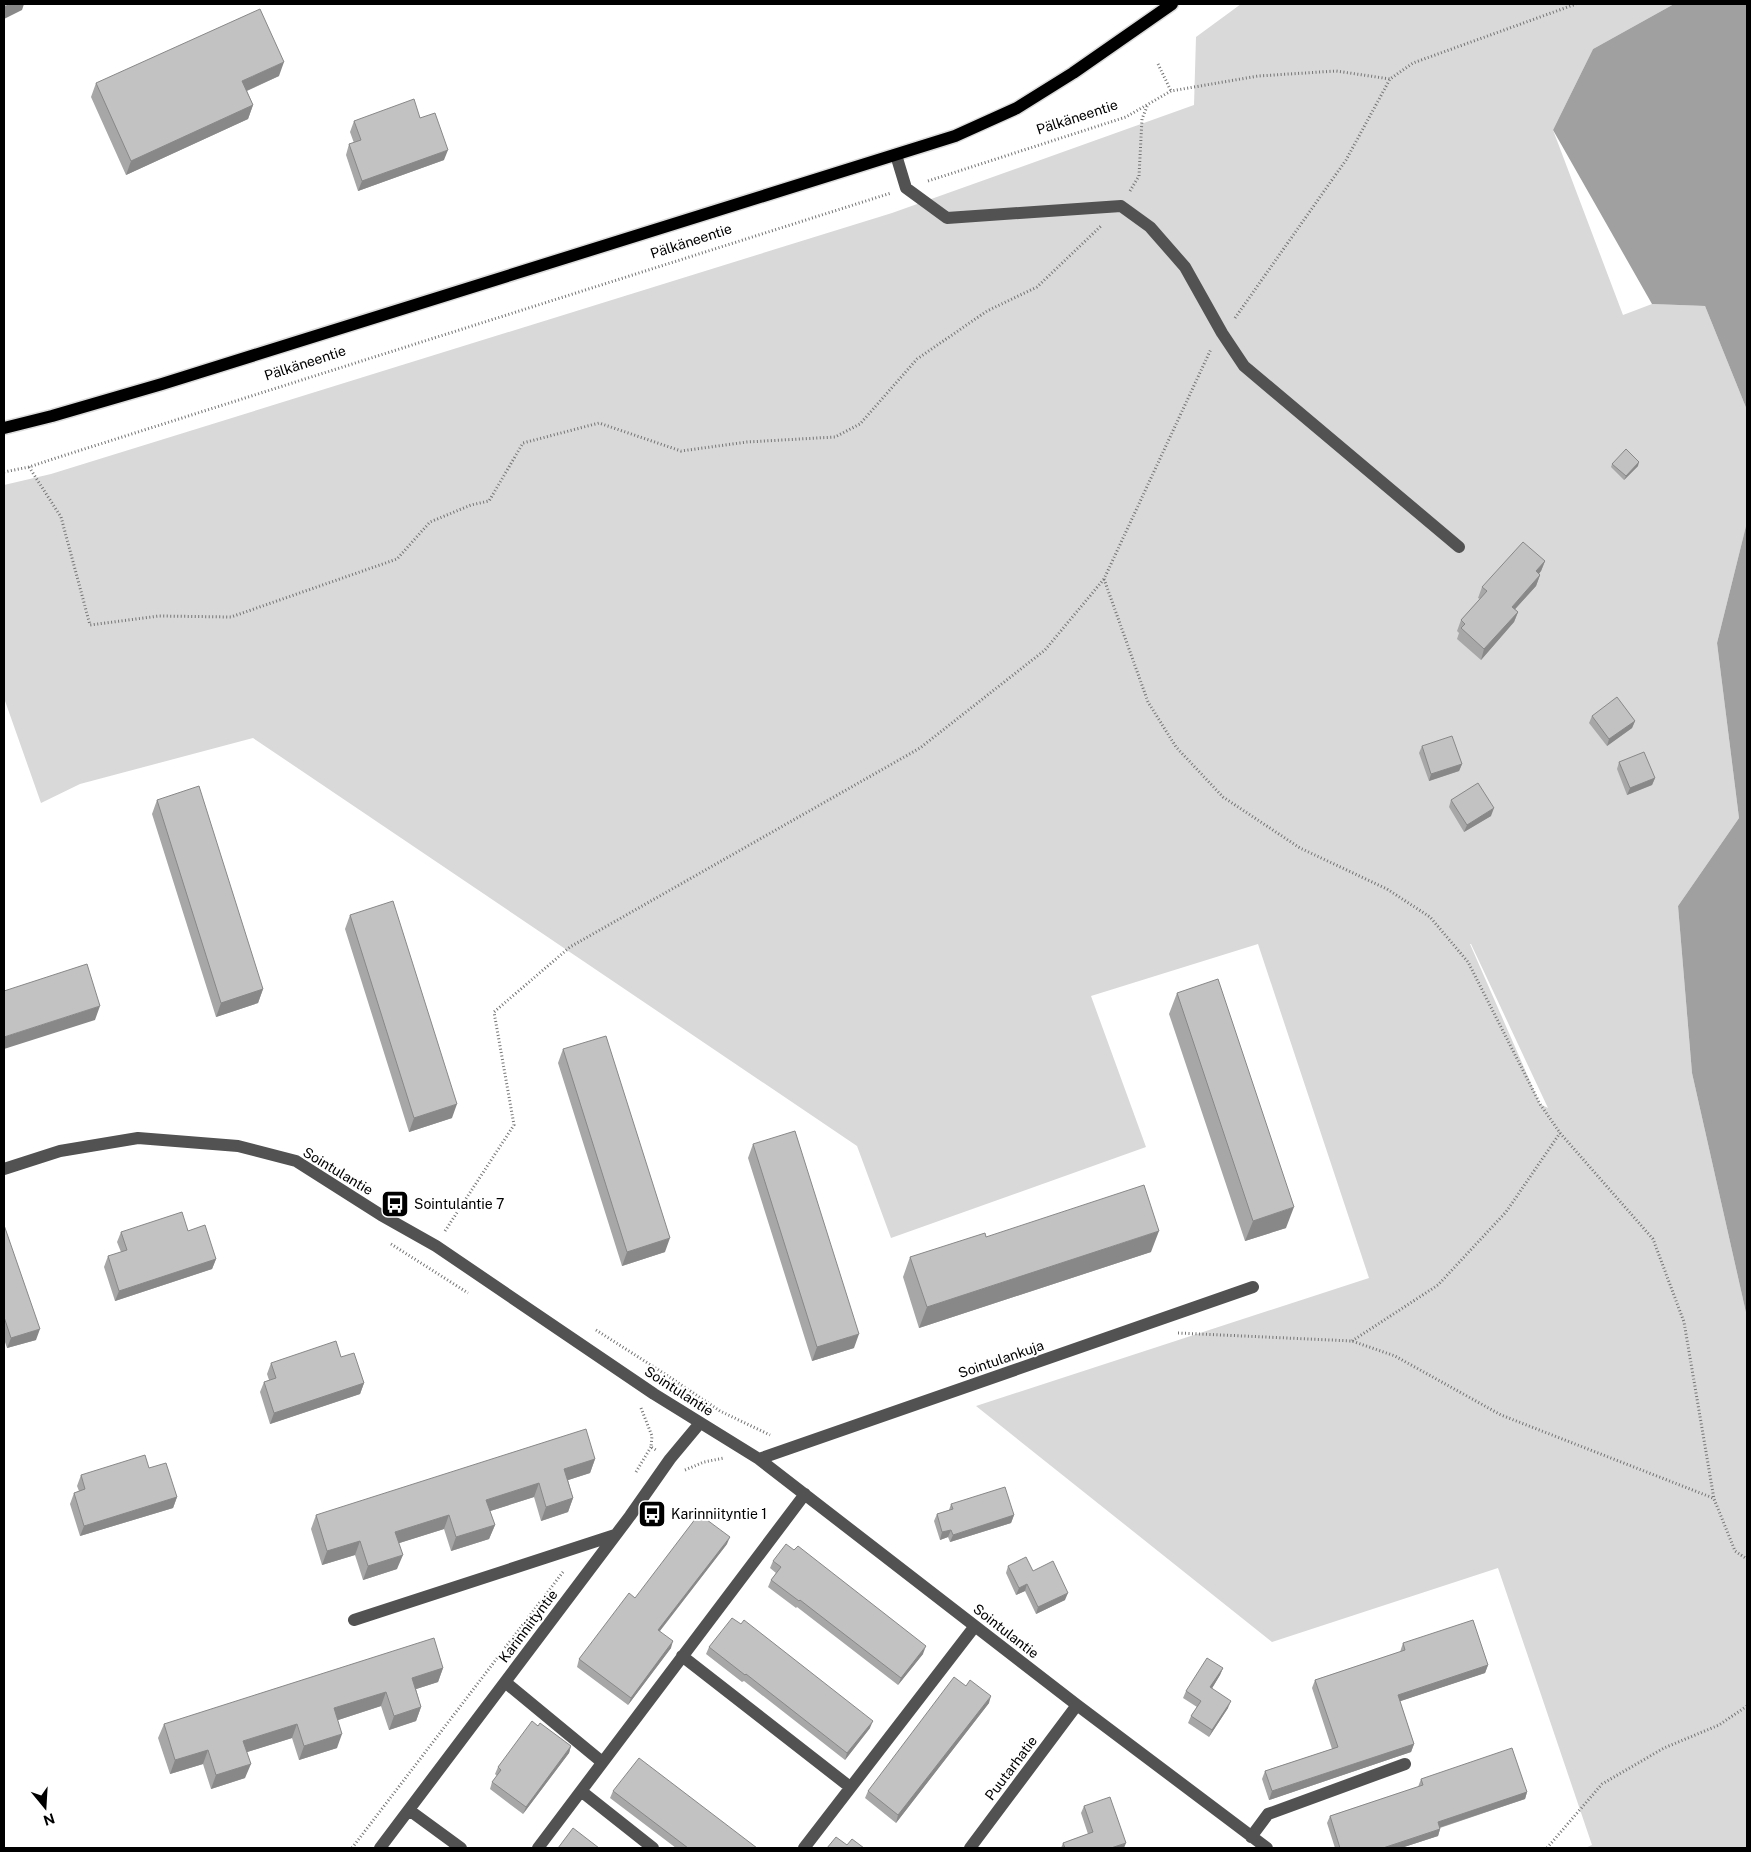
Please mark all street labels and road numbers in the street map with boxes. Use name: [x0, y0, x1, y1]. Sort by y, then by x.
street label: Pälkäneentie: [1034, 96, 1120, 138]
street label: Pälkäneentie: [648, 220, 734, 262]
street label: Pälkäneentie: [262, 342, 348, 384]
street label: Sointulantie: [300, 1144, 376, 1198]
street label: Sointulankuja: [956, 1337, 1046, 1381]
street label: Sointulantie: [642, 1363, 716, 1419]
street label: Karinniityntie: [495, 1586, 561, 1666]
street label: Sointulantie: [970, 1600, 1042, 1662]
street label: Puutarhatie: [982, 1733, 1040, 1803]

